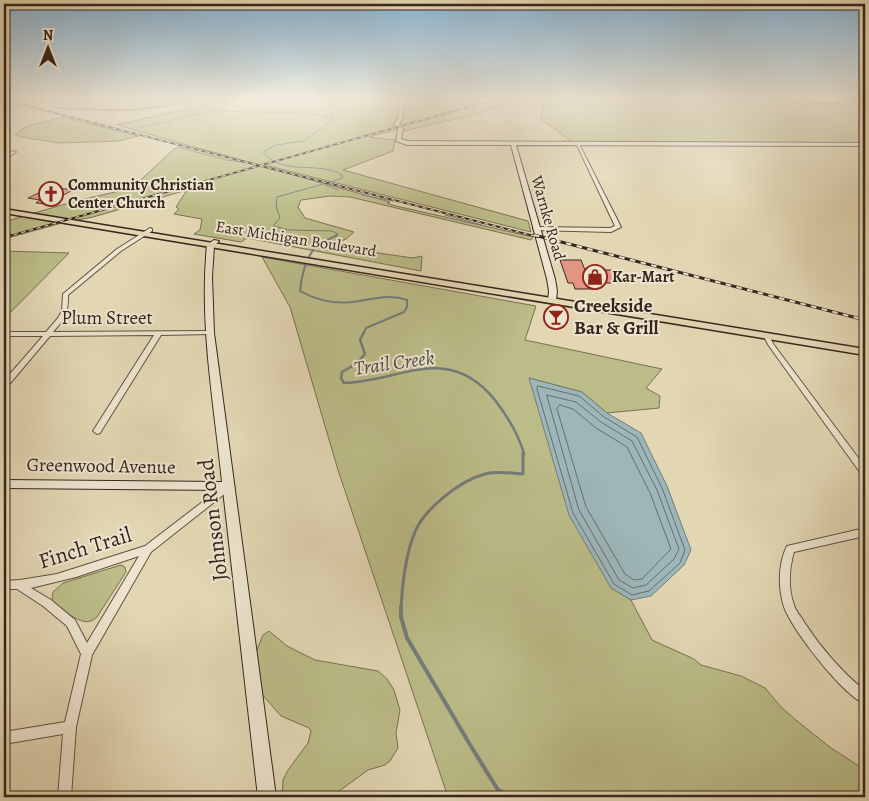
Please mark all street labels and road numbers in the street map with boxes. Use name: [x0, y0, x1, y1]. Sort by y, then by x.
street label: Warnke Road: [525, 172, 571, 263]
street label: East Michigan Boulevard: [214, 215, 378, 263]
street label: Plum Street: [61, 305, 153, 331]
street label: Greenwood Avenue: [26, 452, 176, 480]
street label: Johnson Road: [191, 457, 235, 583]
street label: Finch Trail: [35, 520, 135, 576]

